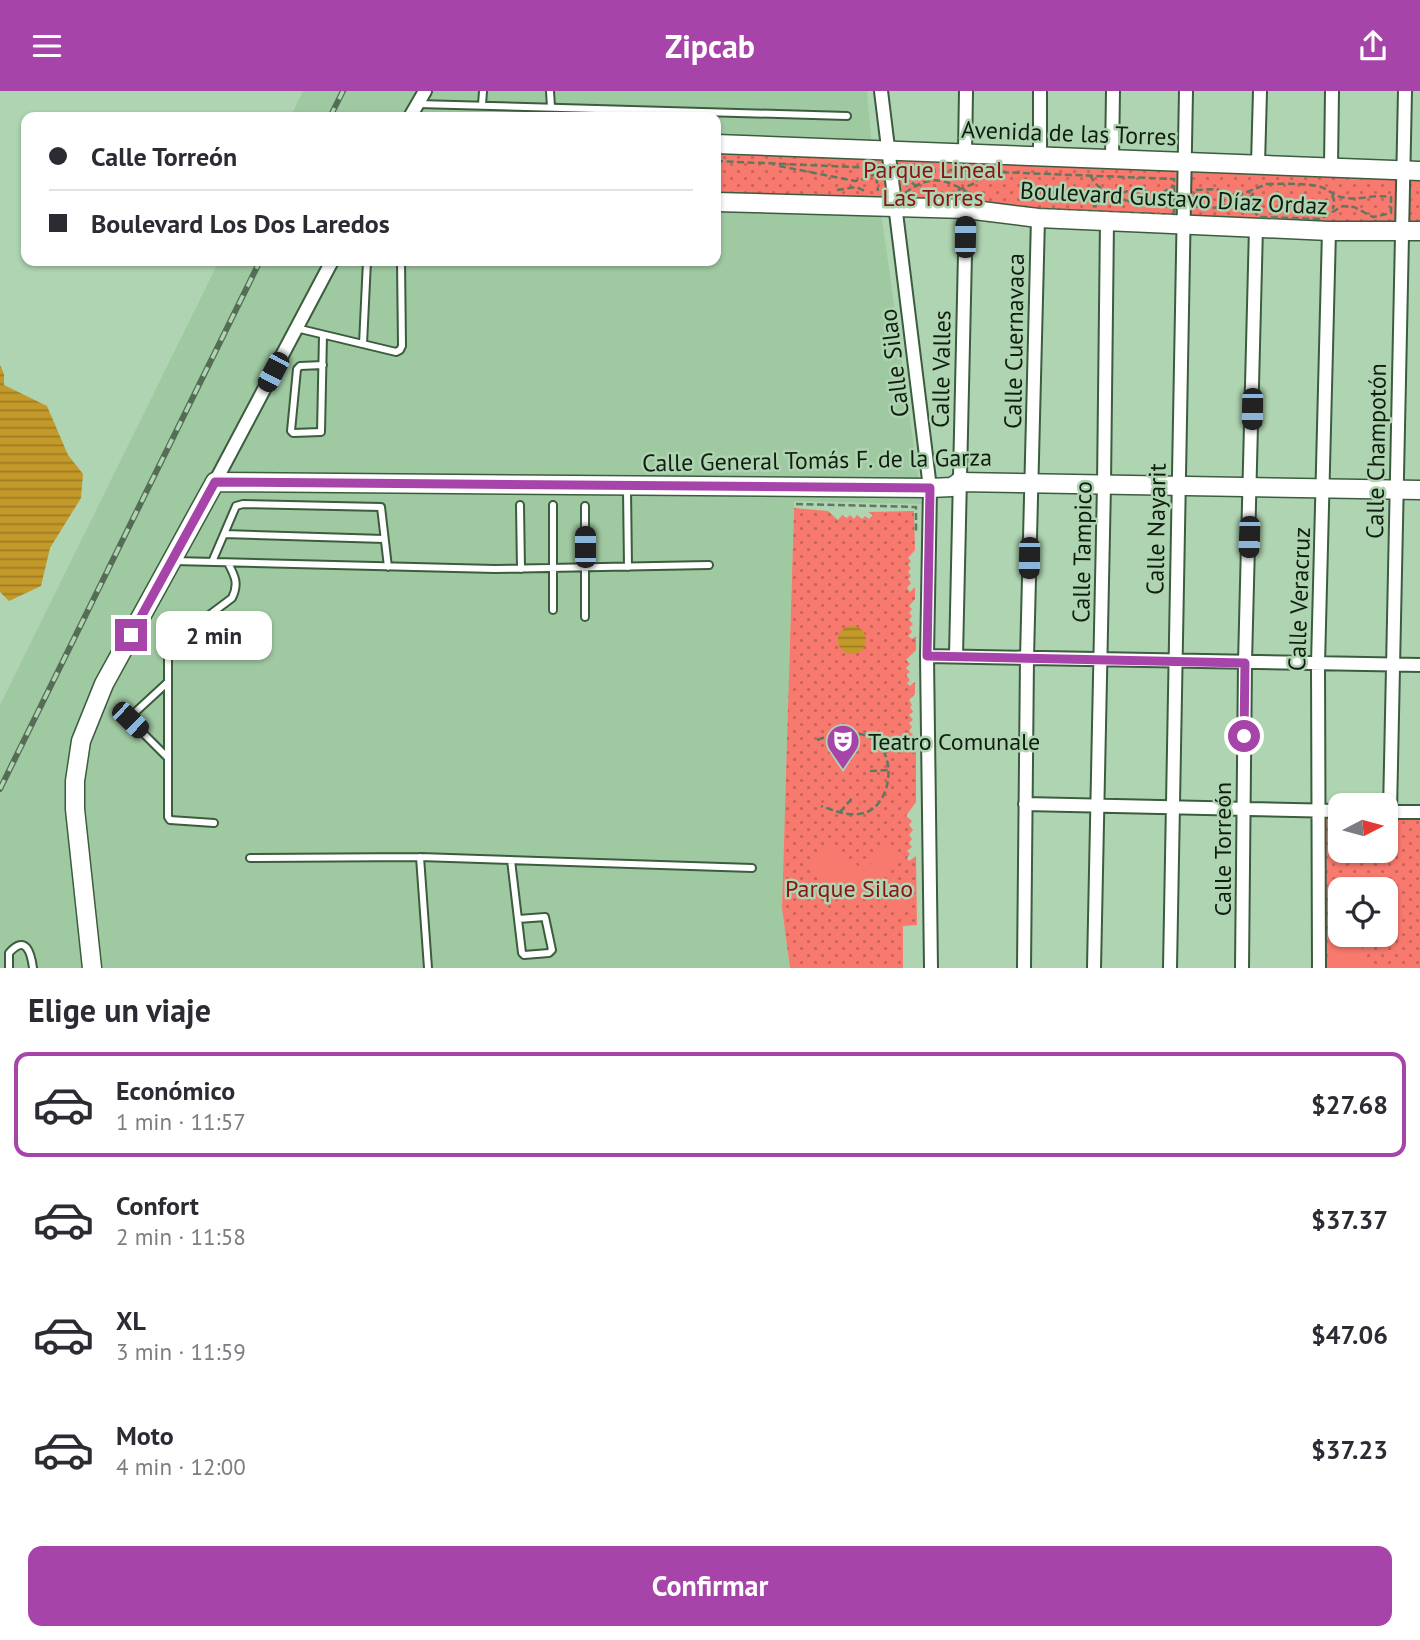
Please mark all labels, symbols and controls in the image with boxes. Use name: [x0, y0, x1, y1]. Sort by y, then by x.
text: Zipcab: [665, 25, 755, 67]
icon: menu: [28, 27, 66, 65]
icon: share: [1354, 27, 1392, 65]
street label: Avenida de las Torres: [961, 114, 1177, 152]
text: Calle Torreón: [91, 140, 237, 173]
park label: Parque Lineal Las Torres: [863, 154, 1003, 213]
street label: Boulevard Gustavo Díaz Ordaz: [1019, 174, 1329, 222]
text: Boulevard Los Dos Laredos: [91, 207, 390, 240]
car: [955, 216, 976, 258]
street label: Calle Cuernavaca: [997, 253, 1031, 429]
street label: Calle Silao: [872, 307, 916, 419]
street label: Calle Valles: [924, 310, 958, 428]
car: [254, 349, 293, 395]
street label: Calle Champotón: [1359, 363, 1393, 539]
car: [1242, 388, 1263, 430]
street label: Calle General Tomás F. de la Garza: [642, 441, 992, 479]
street label: Calle Nayarit: [1139, 463, 1173, 595]
street label: Calle Tampico: [1065, 481, 1099, 623]
car: [1238, 516, 1261, 558]
car: [575, 526, 596, 568]
street label: Calle Veracruz: [1281, 526, 1317, 672]
car: [1019, 537, 1040, 579]
callout: 2 min: [156, 611, 271, 659]
route end: [115, 619, 147, 651]
text: 2 min: [186, 621, 242, 650]
car: [108, 698, 153, 742]
route start: [1228, 720, 1260, 752]
theatre icon: Teatro Comunale: [824, 722, 862, 771]
place label: Teatro Comunale: [868, 726, 1040, 757]
street label: Calle Torreón: [1207, 782, 1238, 916]
north arrow: [1328, 793, 1398, 863]
map controls: [1328, 793, 1398, 947]
park label: Parque Silao: [785, 873, 913, 904]
button: locate: [1328, 877, 1398, 947]
text: Elige un viaje: [28, 989, 211, 1031]
icon: car: [32, 1073, 95, 1136]
text: Económico: [116, 1074, 235, 1107]
text: $27.68: [1311, 1088, 1388, 1121]
text: 1 min · 11:57: [116, 1107, 246, 1136]
icon: car: [32, 1188, 95, 1251]
text: Confort: [116, 1189, 199, 1222]
text: $37.37: [1311, 1203, 1388, 1236]
text: 2 min · 11:58: [116, 1222, 246, 1251]
icon: car: [32, 1303, 95, 1366]
text: XL: [116, 1304, 146, 1337]
text: $47.06: [1311, 1318, 1388, 1351]
text: 3 min · 11:59: [116, 1337, 246, 1366]
icon: car: [32, 1418, 95, 1481]
text: Moto: [116, 1419, 174, 1452]
text: $37.23: [1311, 1433, 1388, 1466]
text: 4 min · 12:00: [116, 1452, 246, 1481]
button: Confirmar: [28, 1546, 1392, 1626]

